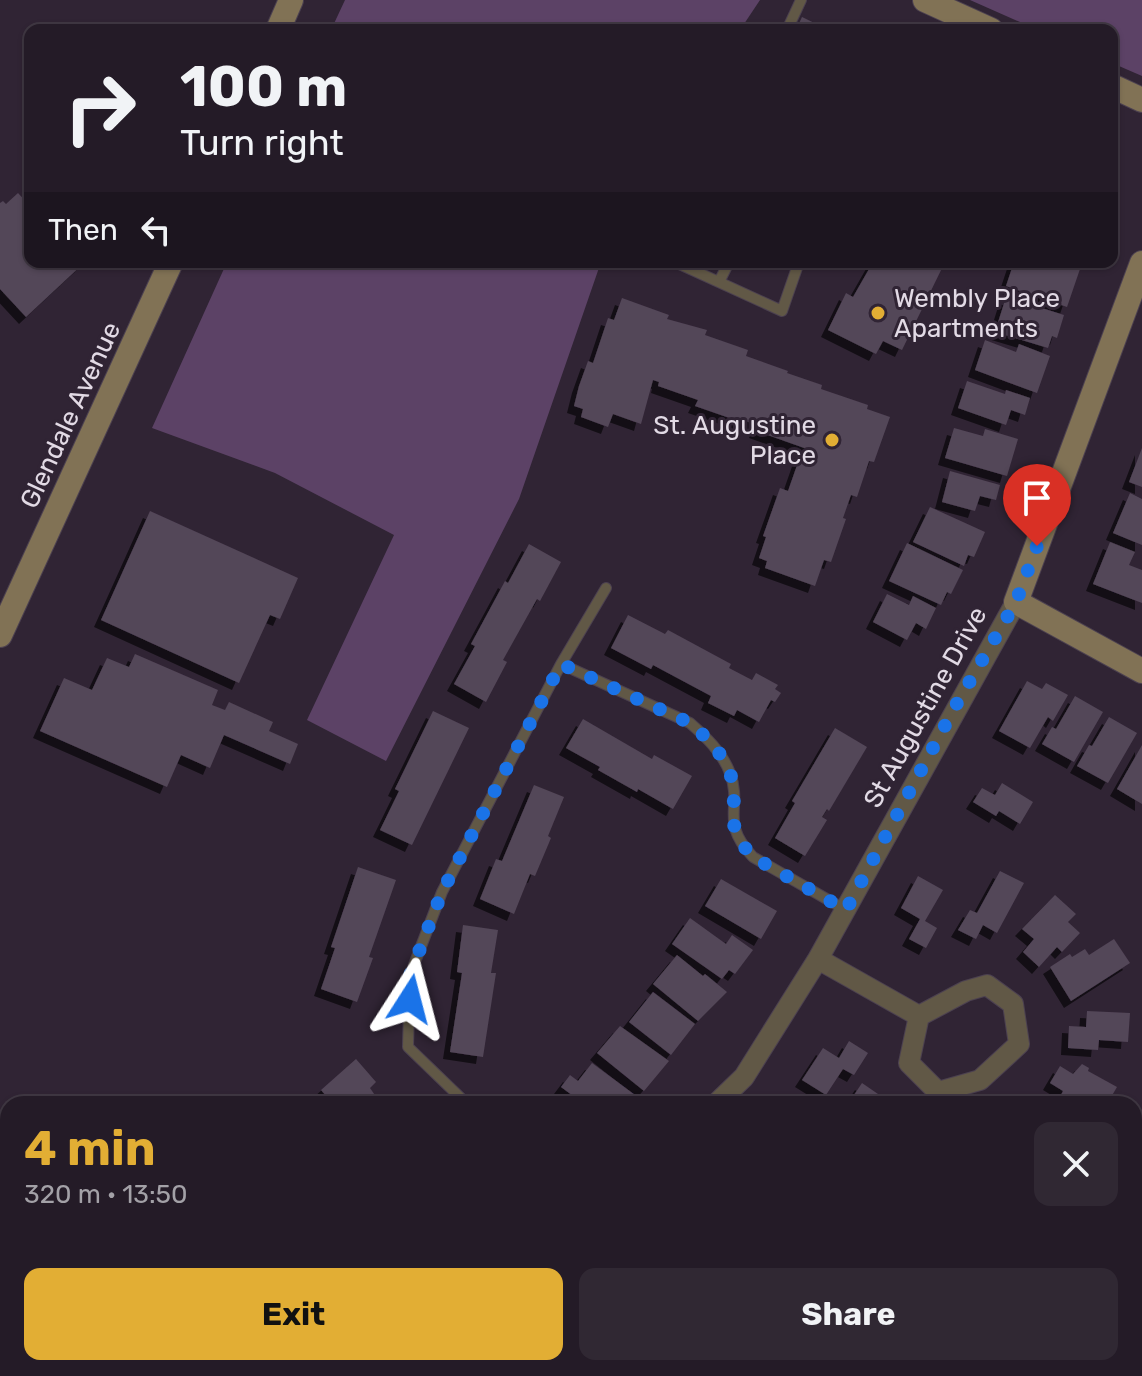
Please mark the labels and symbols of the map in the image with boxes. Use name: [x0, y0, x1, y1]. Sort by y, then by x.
place label: Wembly Place Apartments: [894, 283, 1060, 344]
marker: Wembly Place Apartments: [869, 304, 887, 322]
street label: Glendale Avenue: [14, 317, 127, 513]
place label: St. Augustine Place: [653, 410, 816, 471]
marker: St. Augustine Place: [823, 431, 841, 449]
pin: [1003, 464, 1071, 546]
street label: St Augustine Drive: [857, 601, 994, 813]
position arrow: [368, 957, 452, 1041]

